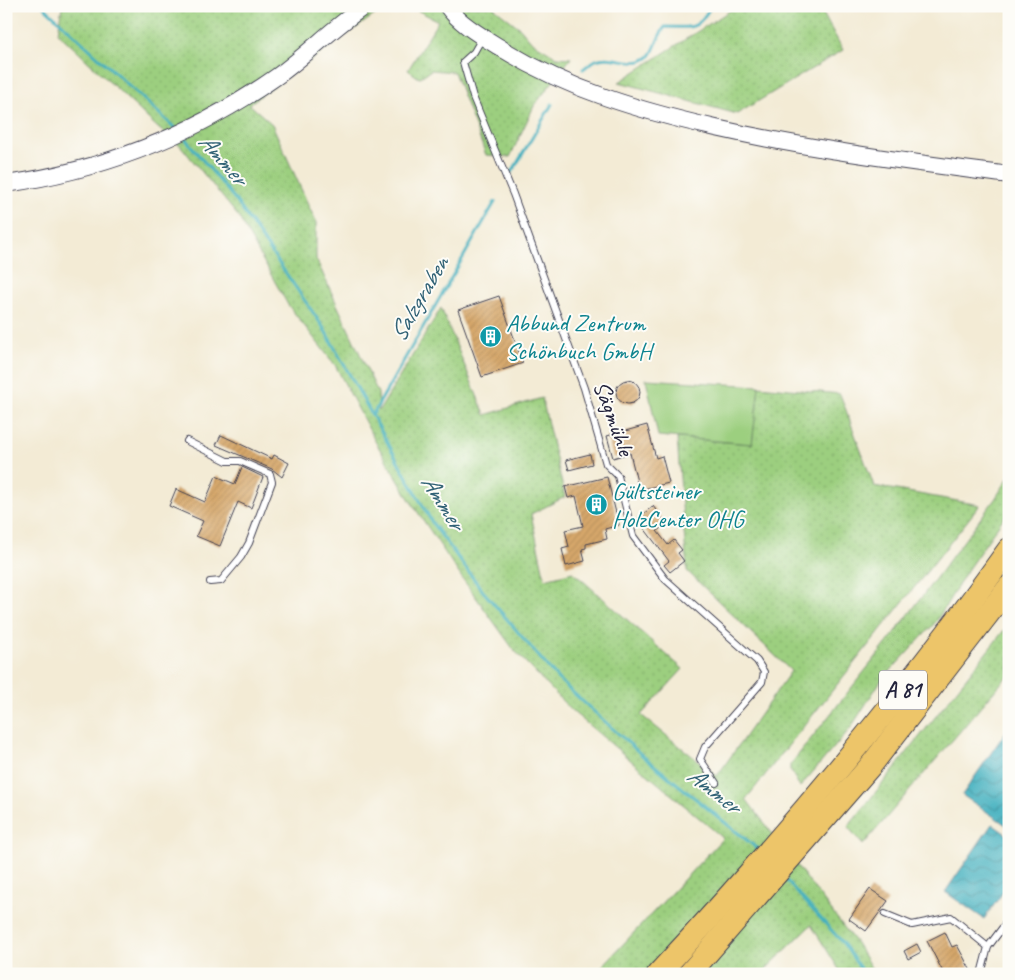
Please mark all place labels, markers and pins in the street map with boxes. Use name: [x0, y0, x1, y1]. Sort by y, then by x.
place label: Abbund Zentrum Schönbuch GmbH: [506, 308, 655, 366]
building icon: Abbund Zentrum Schönbuch GmbH: [478, 325, 502, 349]
place label: Gültsteiner HolzCenter OHG: [612, 476, 745, 534]
building icon: Gültsteiner HolzCenter OHG: [584, 493, 608, 517]

